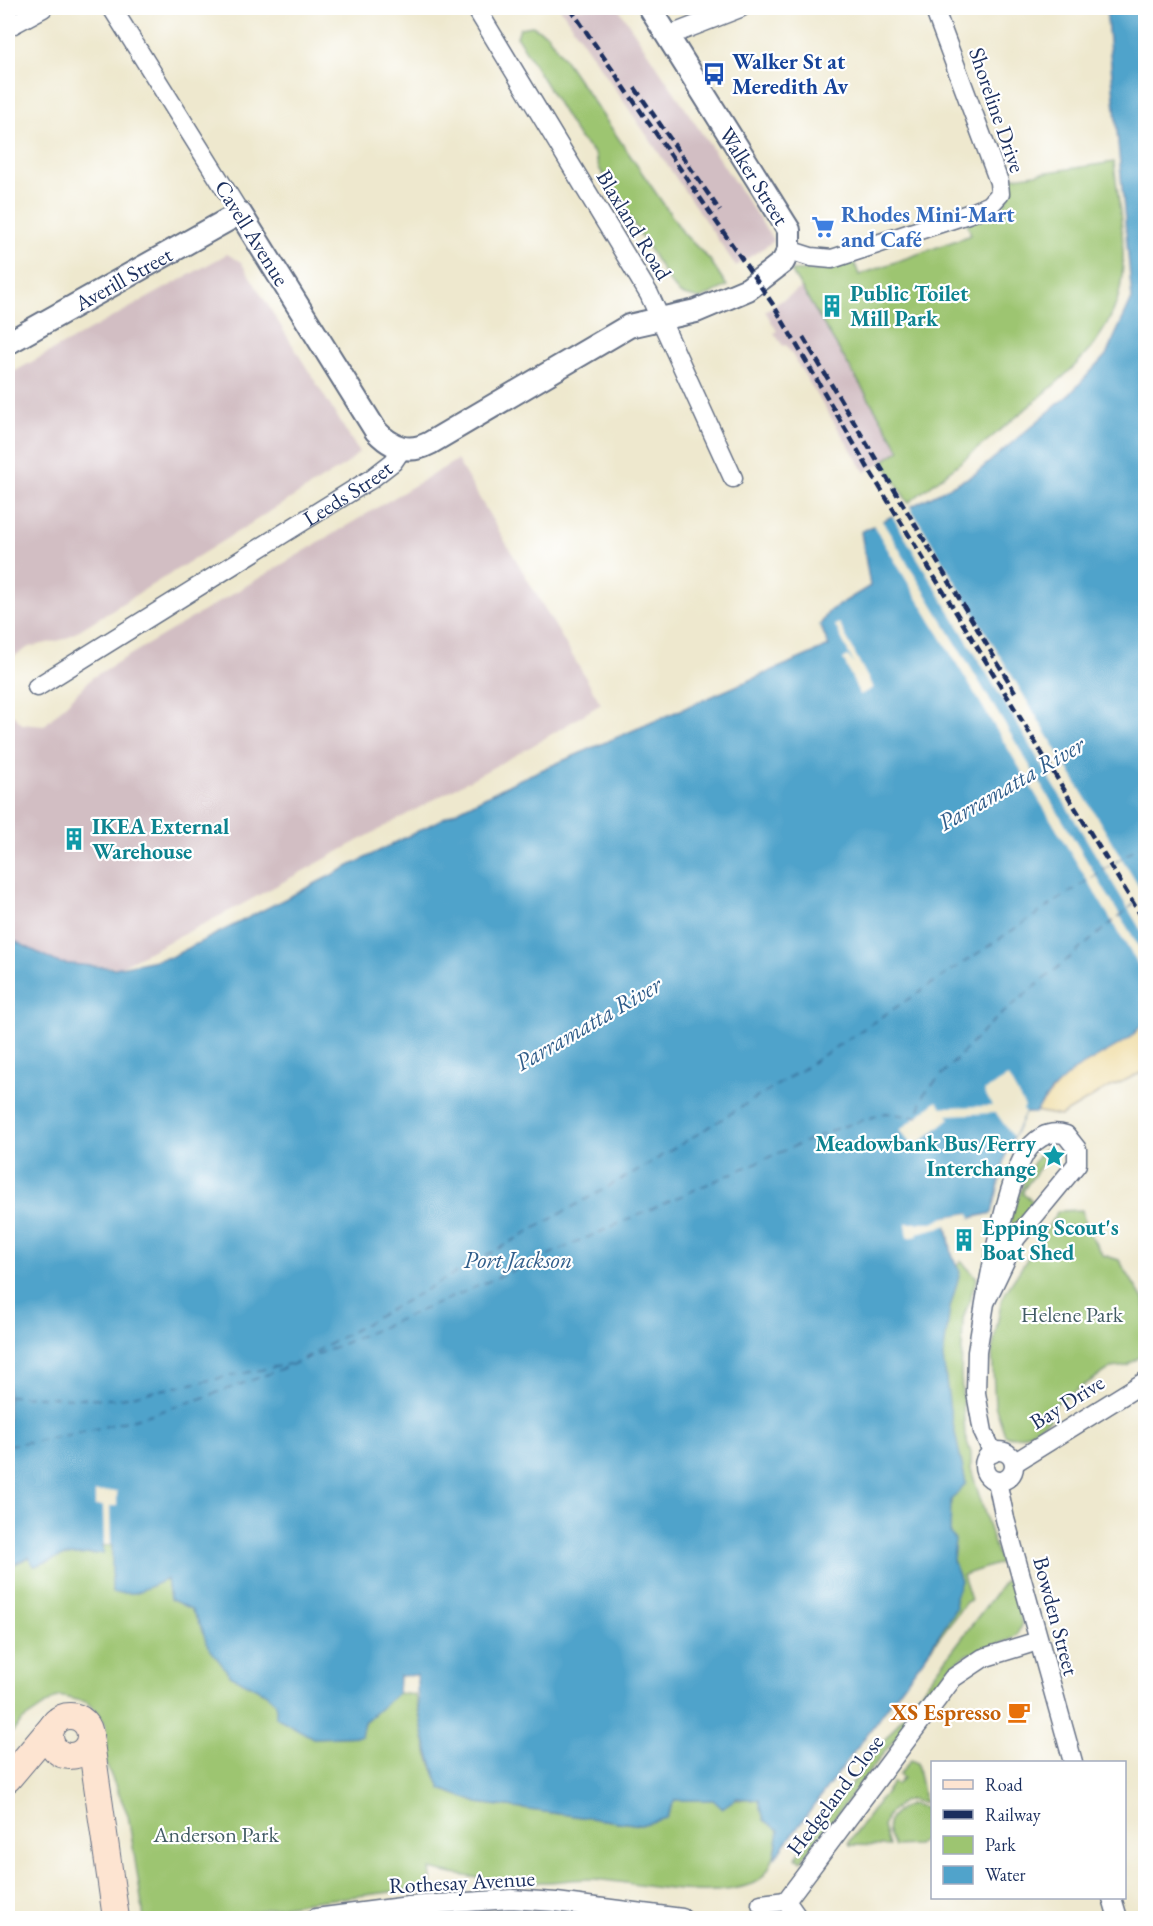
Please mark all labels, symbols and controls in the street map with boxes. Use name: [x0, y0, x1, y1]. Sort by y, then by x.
street label: Shoreline Drive: [962, 44, 1032, 177]
place label: Walker St at Meredith Av: [732, 47, 848, 101]
bus stop icon: Walker St at Meredith Av: [701, 61, 727, 87]
street label: Walker Street: [712, 121, 796, 231]
street label: Blaxland Road: [590, 165, 679, 286]
street label: Cavell Avenue: [208, 175, 296, 292]
place label: Rhodes Mini-Mart and Café: [841, 200, 1015, 254]
supermarket icon: Rhodes Mini-Mart and Café: [810, 214, 836, 240]
street label: Averill Street: [68, 240, 177, 318]
place label: Public Toilet Mill Park: [850, 279, 969, 333]
building icon: Public Toilet Mill Park: [819, 293, 845, 319]
street label: Leeds Street: [297, 453, 398, 532]
water label: Parramatta River: [932, 728, 1092, 838]
place label: IKEA External Warehouse: [92, 812, 229, 866]
building icon: IKEA External Warehouse: [61, 826, 87, 852]
water label: Parramatta River: [509, 968, 669, 1078]
place label: Meadowbank Bus/Ferry Interchange: [815, 1129, 1036, 1183]
place icon: Meadowbank Bus/Ferry Interchange: [1041, 1143, 1067, 1169]
place label: Epping Scout's Boat Shed: [982, 1213, 1119, 1267]
building icon: Epping Scout's Boat Shed: [951, 1227, 977, 1253]
water label: Port Jackson: [464, 1244, 572, 1275]
park label: Helene Park: [1021, 1300, 1124, 1329]
street label: Bay Drive: [1024, 1368, 1110, 1436]
street label: Bowden Street: [1026, 1553, 1086, 1679]
place label: XS Espresso: [890, 1698, 1001, 1727]
cafe icon: XS Espresso: [1006, 1699, 1032, 1725]
street label: Hedgeland Close: [780, 1728, 890, 1861]
legend: [931, 1761, 1126, 1899]
text: Road: [985, 1773, 1024, 1796]
text: Railway: [985, 1803, 1041, 1826]
park label: Anderson Park: [152, 1820, 279, 1849]
text: Park: [985, 1833, 1016, 1856]
text: Water: [985, 1863, 1026, 1886]
street label: Rothesay Avenue: [388, 1864, 536, 1900]

